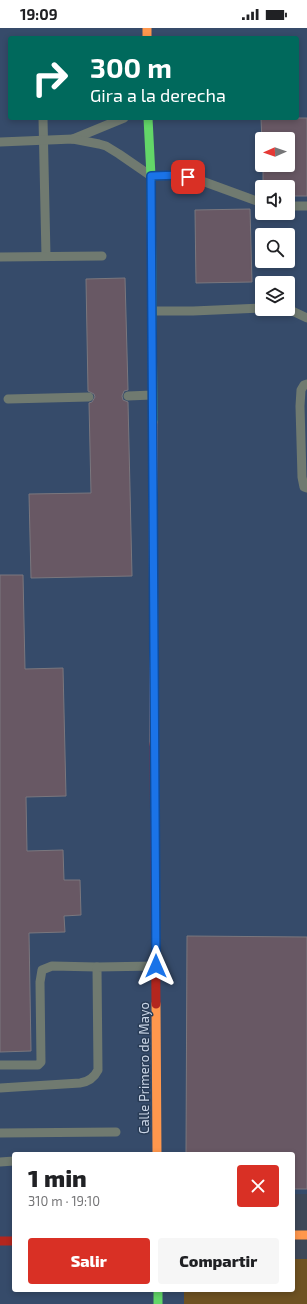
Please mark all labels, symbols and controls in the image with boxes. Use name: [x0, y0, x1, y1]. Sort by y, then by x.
text: 19:09: [20, 5, 58, 23]
text: 300 m: [90, 50, 172, 84]
icon: right: [24, 52, 76, 104]
text: Gira a la derecha: [90, 84, 226, 106]
north arrow: [255, 132, 295, 172]
map controls: [255, 132, 295, 316]
pin: [171, 160, 205, 194]
icon: arrive: [177, 166, 199, 188]
button: sound: [255, 180, 295, 220]
button: search: [255, 228, 295, 268]
button: layers: [255, 276, 295, 316]
position arrow: [135, 945, 177, 987]
street label: Calle Primero de Mayo: [136, 1002, 152, 1134]
text: 1 min: [28, 1163, 87, 1192]
button: close: [237, 1165, 279, 1207]
text: 310 m · 19:10: [28, 1193, 100, 1209]
button: Salir: [28, 1238, 150, 1284]
button: Compartir: [158, 1238, 279, 1284]

